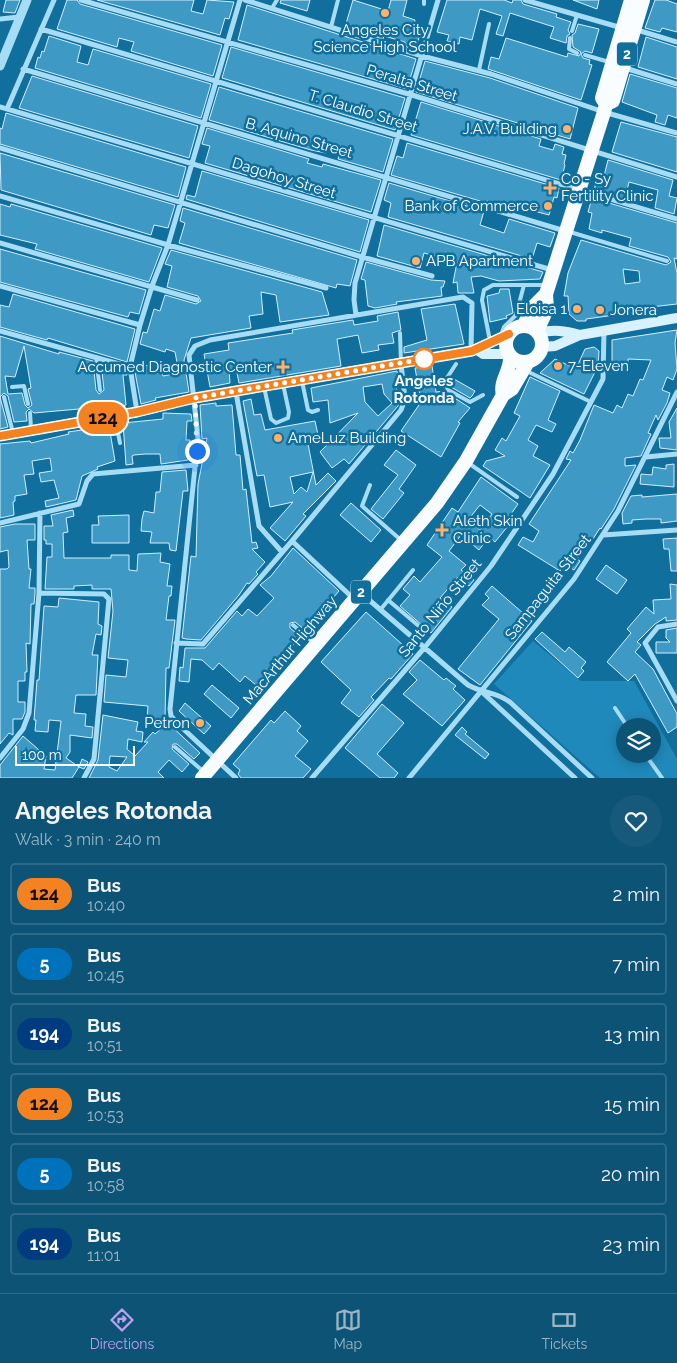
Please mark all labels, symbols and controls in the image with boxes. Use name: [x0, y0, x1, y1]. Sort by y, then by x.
marker: Angeles City Science High School: [379, 7, 391, 19]
place label: Angeles City Science High School: [313, 21, 457, 56]
road number: 2: [617, 42, 637, 66]
street label: Peralta Street: [364, 61, 460, 105]
street label: T. Claudio Street: [306, 86, 420, 136]
street label: B. Aquino Street: [243, 114, 355, 162]
place label: J.A.V. Building: [463, 120, 557, 138]
marker: J.A.V. Building: [561, 123, 573, 135]
street label: Dagohoy Street: [230, 154, 338, 202]
place label: Co - Sy Fertility Clinic: [561, 170, 654, 205]
marker: Co - Sy Fertility Clinic: [543, 181, 557, 195]
place label: Bank of Commerce: [404, 197, 538, 215]
marker: Bank of Commerce: [542, 200, 554, 212]
place label: APB Apartment: [426, 252, 533, 270]
marker: APB Apartment: [410, 255, 422, 267]
place label: Eloisa 1: [516, 300, 568, 318]
place label: Jonera: [610, 301, 657, 319]
marker: Eloisa 1: [571, 303, 583, 315]
marker: Jonera: [594, 304, 606, 316]
marker: Angeles Rotonda: [413, 348, 435, 370]
place label: 7-Eleven: [568, 357, 629, 375]
place label: Accumed Diagnostic Center: [78, 358, 273, 376]
marker: Accumed Diagnostic Center: [276, 360, 290, 374]
marker: 7-Eleven: [552, 360, 564, 372]
place label: Angeles Rotonda: [394, 372, 455, 407]
line badge: 124: [74, 402, 132, 434]
text: 124: [88, 407, 118, 428]
place label: AmeLuz Building: [288, 429, 406, 447]
marker: AmeLuz Building: [272, 432, 284, 444]
your location: [185, 439, 210, 464]
place label: Aleth Skin Clinic: [453, 512, 523, 547]
marker: Aleth Skin Clinic: [435, 523, 449, 537]
street label: Sampaguita Street: [501, 531, 595, 643]
street label: Santo Niño Street: [395, 555, 485, 661]
road number: 2: [351, 580, 371, 604]
street label: MacArthur Highway: [239, 592, 341, 708]
place label: Petron: [144, 714, 190, 732]
marker: Petron: [194, 717, 206, 729]
map controls: [616, 718, 661, 763]
button: layers: [616, 718, 661, 763]
scale bar: [15, 743, 135, 766]
text: 100 m: [22, 747, 62, 763]
button: heart: [610, 795, 662, 847]
text: Angeles Rotonda: [15, 796, 212, 825]
text: Walk · 3 min · 240 m: [15, 830, 161, 849]
text: Bus: [87, 874, 121, 896]
text: 124: [30, 883, 59, 904]
text: 2 min: [613, 883, 660, 905]
text: 10:40: [87, 896, 125, 915]
text: Bus: [87, 944, 121, 966]
text: 5: [40, 953, 49, 974]
text: 7 min: [612, 953, 660, 975]
text: 10:45: [87, 966, 124, 985]
text: Bus: [87, 1014, 121, 1036]
text: 194: [30, 1023, 59, 1044]
text: 13 min: [604, 1023, 660, 1045]
text: 10:51: [87, 1036, 122, 1055]
text: Bus: [87, 1084, 121, 1106]
text: 124: [30, 1093, 59, 1114]
text: 15 min: [604, 1093, 660, 1115]
text: 10:53: [87, 1106, 124, 1125]
text: Bus: [87, 1154, 121, 1176]
text: 5: [40, 1163, 49, 1184]
text: 20 min: [601, 1163, 660, 1185]
text: 10:58: [87, 1176, 125, 1195]
text: Bus: [87, 1224, 121, 1246]
text: 194: [30, 1233, 59, 1254]
text: 23 min: [602, 1233, 660, 1255]
text: 11:01: [87, 1246, 120, 1265]
tab: Directions: [90, 1306, 154, 1352]
tab: Map: [334, 1306, 362, 1352]
tab: Tickets: [541, 1306, 587, 1352]

